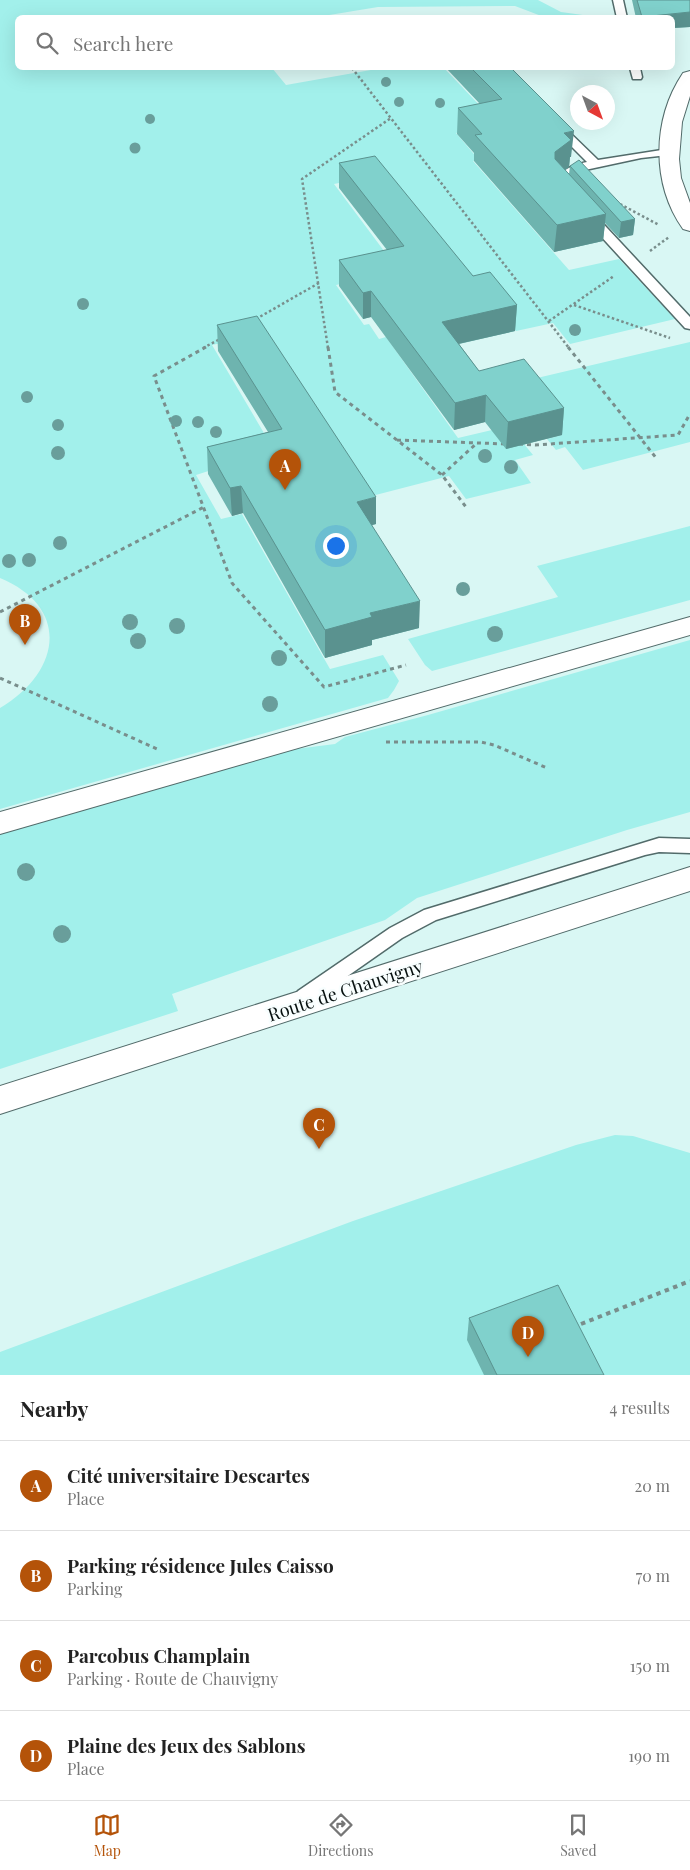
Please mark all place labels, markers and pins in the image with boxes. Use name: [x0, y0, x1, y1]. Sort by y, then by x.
pin: A: [269, 449, 301, 490]
pin: B: [9, 604, 41, 645]
pin: C: [303, 1108, 335, 1149]
pin: D: [512, 1316, 544, 1357]

